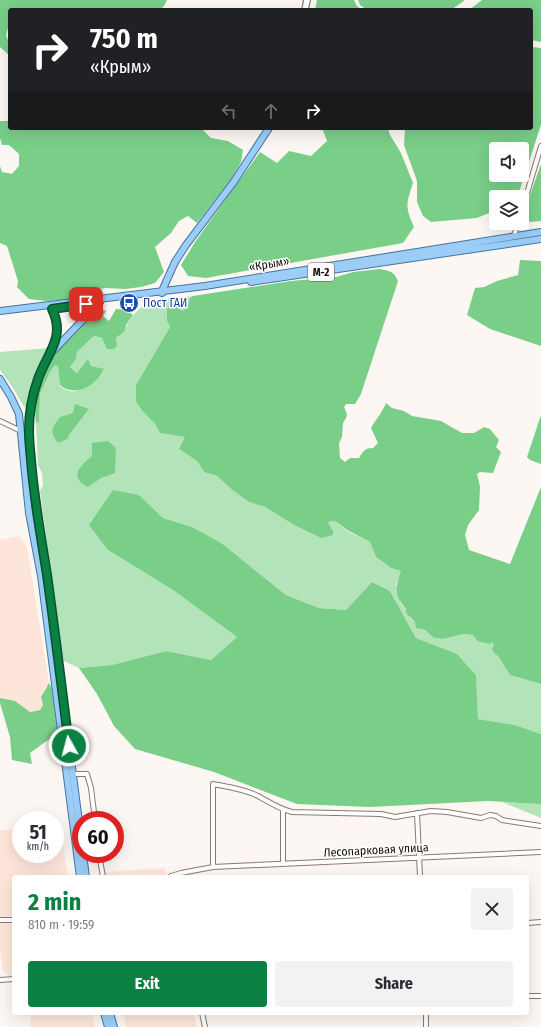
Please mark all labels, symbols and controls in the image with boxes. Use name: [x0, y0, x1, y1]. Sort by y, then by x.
text: 750 m: [90, 22, 158, 55]
icon: right: [24, 24, 76, 76]
text: «Крым»: [90, 56, 151, 78]
icon: left: [218, 100, 240, 122]
icon: ahead: [260, 100, 282, 122]
icon: right: [302, 100, 324, 122]
map controls: [489, 142, 529, 230]
button: sound: [489, 142, 529, 182]
button: layers: [489, 190, 529, 230]
street label: «Крым»: [248, 254, 290, 274]
road number: М-2: [308, 263, 334, 281]
pin: [69, 287, 103, 321]
bus stop icon: Пост ГАИ: [118, 292, 140, 314]
icon: arrive: [75, 293, 97, 315]
place label: Пост ГАИ: [143, 296, 187, 310]
position arrow: [48, 725, 90, 767]
speed limit sign: 60: [72, 811, 124, 863]
text: 51: [29, 820, 47, 844]
street label: Лесопарковая улица: [323, 840, 429, 860]
text: km/h: [27, 841, 49, 853]
text: 2 min: [28, 888, 81, 916]
button: close: [471, 888, 513, 930]
text: 810 m · 19:59: [28, 917, 94, 932]
button: Exit: [28, 961, 267, 1007]
button: Share: [275, 961, 513, 1007]

